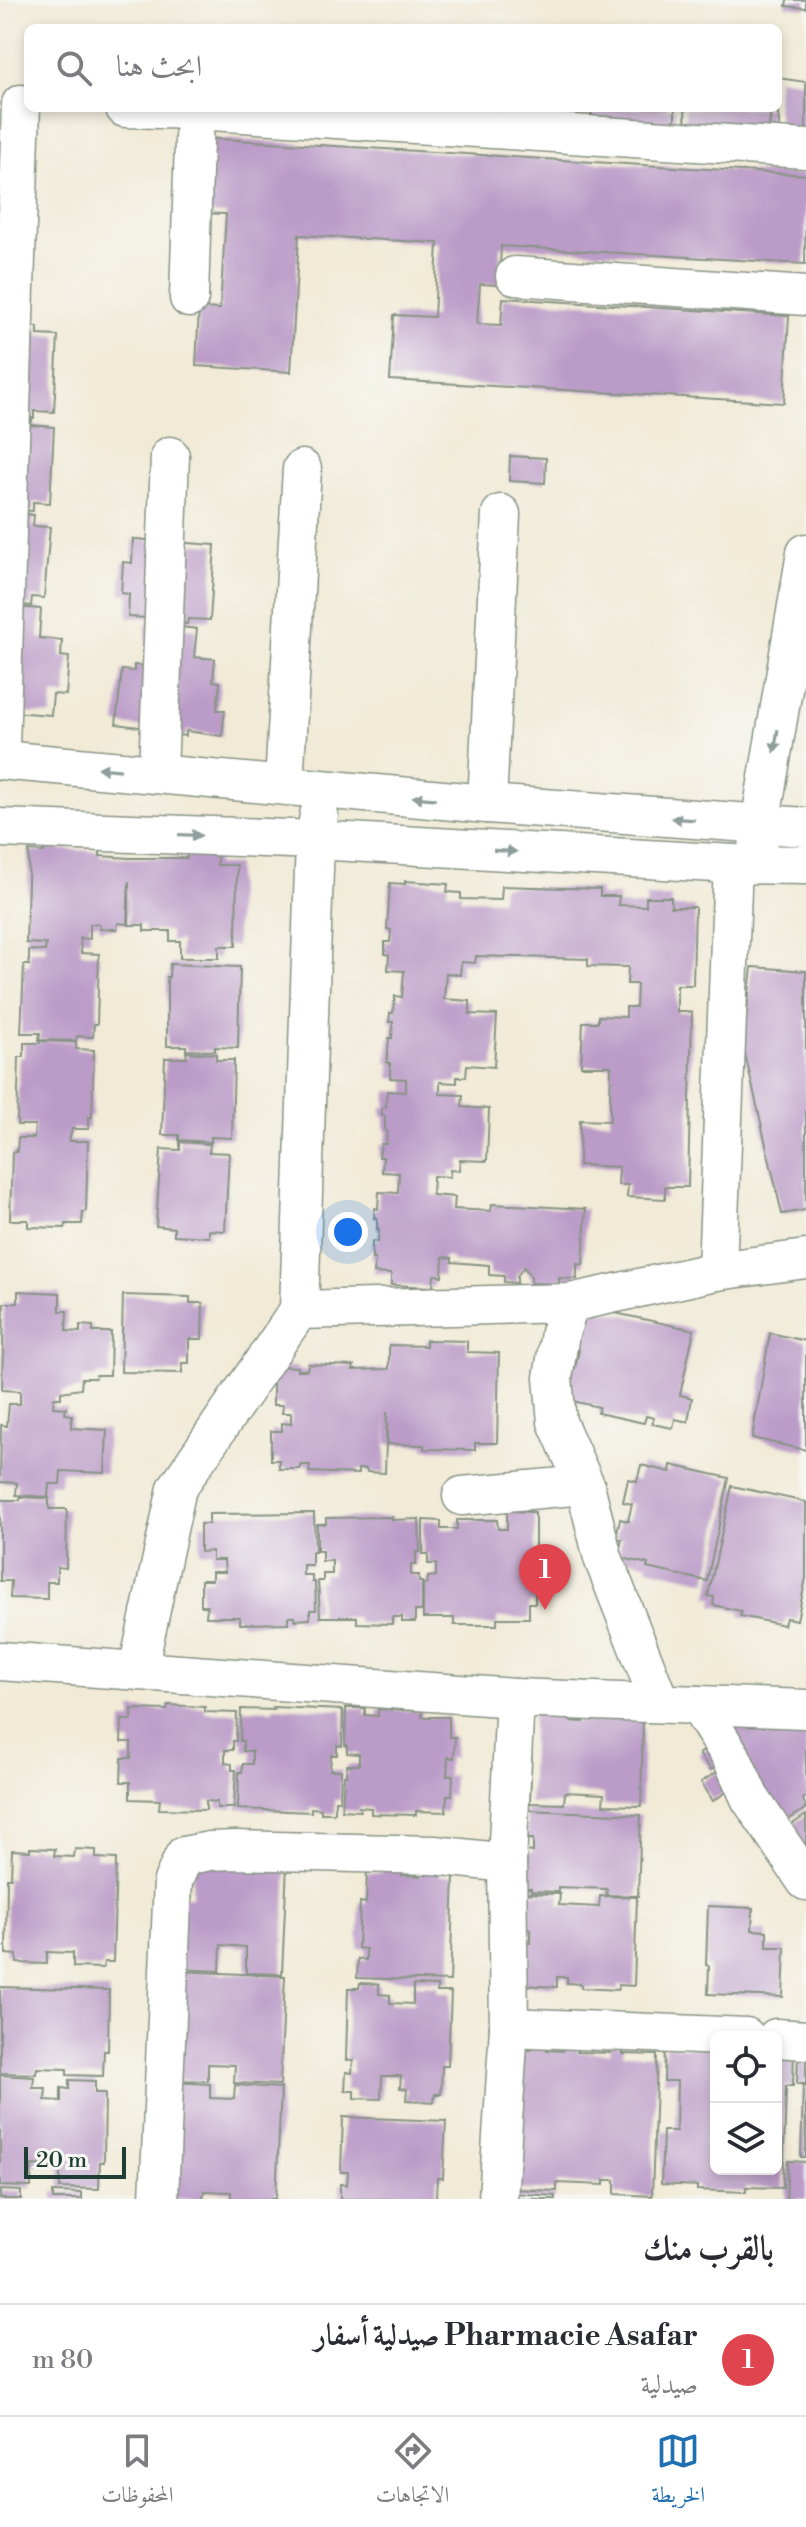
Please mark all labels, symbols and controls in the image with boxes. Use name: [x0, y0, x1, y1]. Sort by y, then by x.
search box: [24, 24, 782, 112]
icon: search: [52, 46, 96, 90]
text: ابحث هنا: [116, 48, 202, 86]
one-way arrow: [769, 728, 782, 753]
one-way arrow: [96, 762, 121, 775]
one-way arrow: [411, 791, 436, 804]
one-way arrow: [670, 812, 695, 825]
one-way arrow: [178, 829, 203, 842]
one-way arrow: [493, 845, 518, 858]
your location: [328, 1212, 368, 1252]
pin: 1: [519, 1544, 571, 1610]
map controls: [710, 2031, 782, 2175]
button: locate: [710, 2031, 782, 2103]
button: layers: [710, 2103, 782, 2175]
scale bar: [24, 2143, 126, 2179]
text: 20 m: [36, 2147, 87, 2174]
text: بالقرب منك: [643, 2228, 774, 2270]
text: Pharmacie Asafar صيدلية أسفار: [314, 2317, 698, 2355]
text: 80 m: [32, 2344, 93, 2376]
text: 1: [742, 2344, 754, 2376]
text: صيدلية: [641, 2369, 698, 2401]
tab: المحفوظات: [101, 2429, 174, 2516]
tab: الاتجاهات: [376, 2429, 449, 2516]
tab: الخريطة: [651, 2429, 705, 2516]

